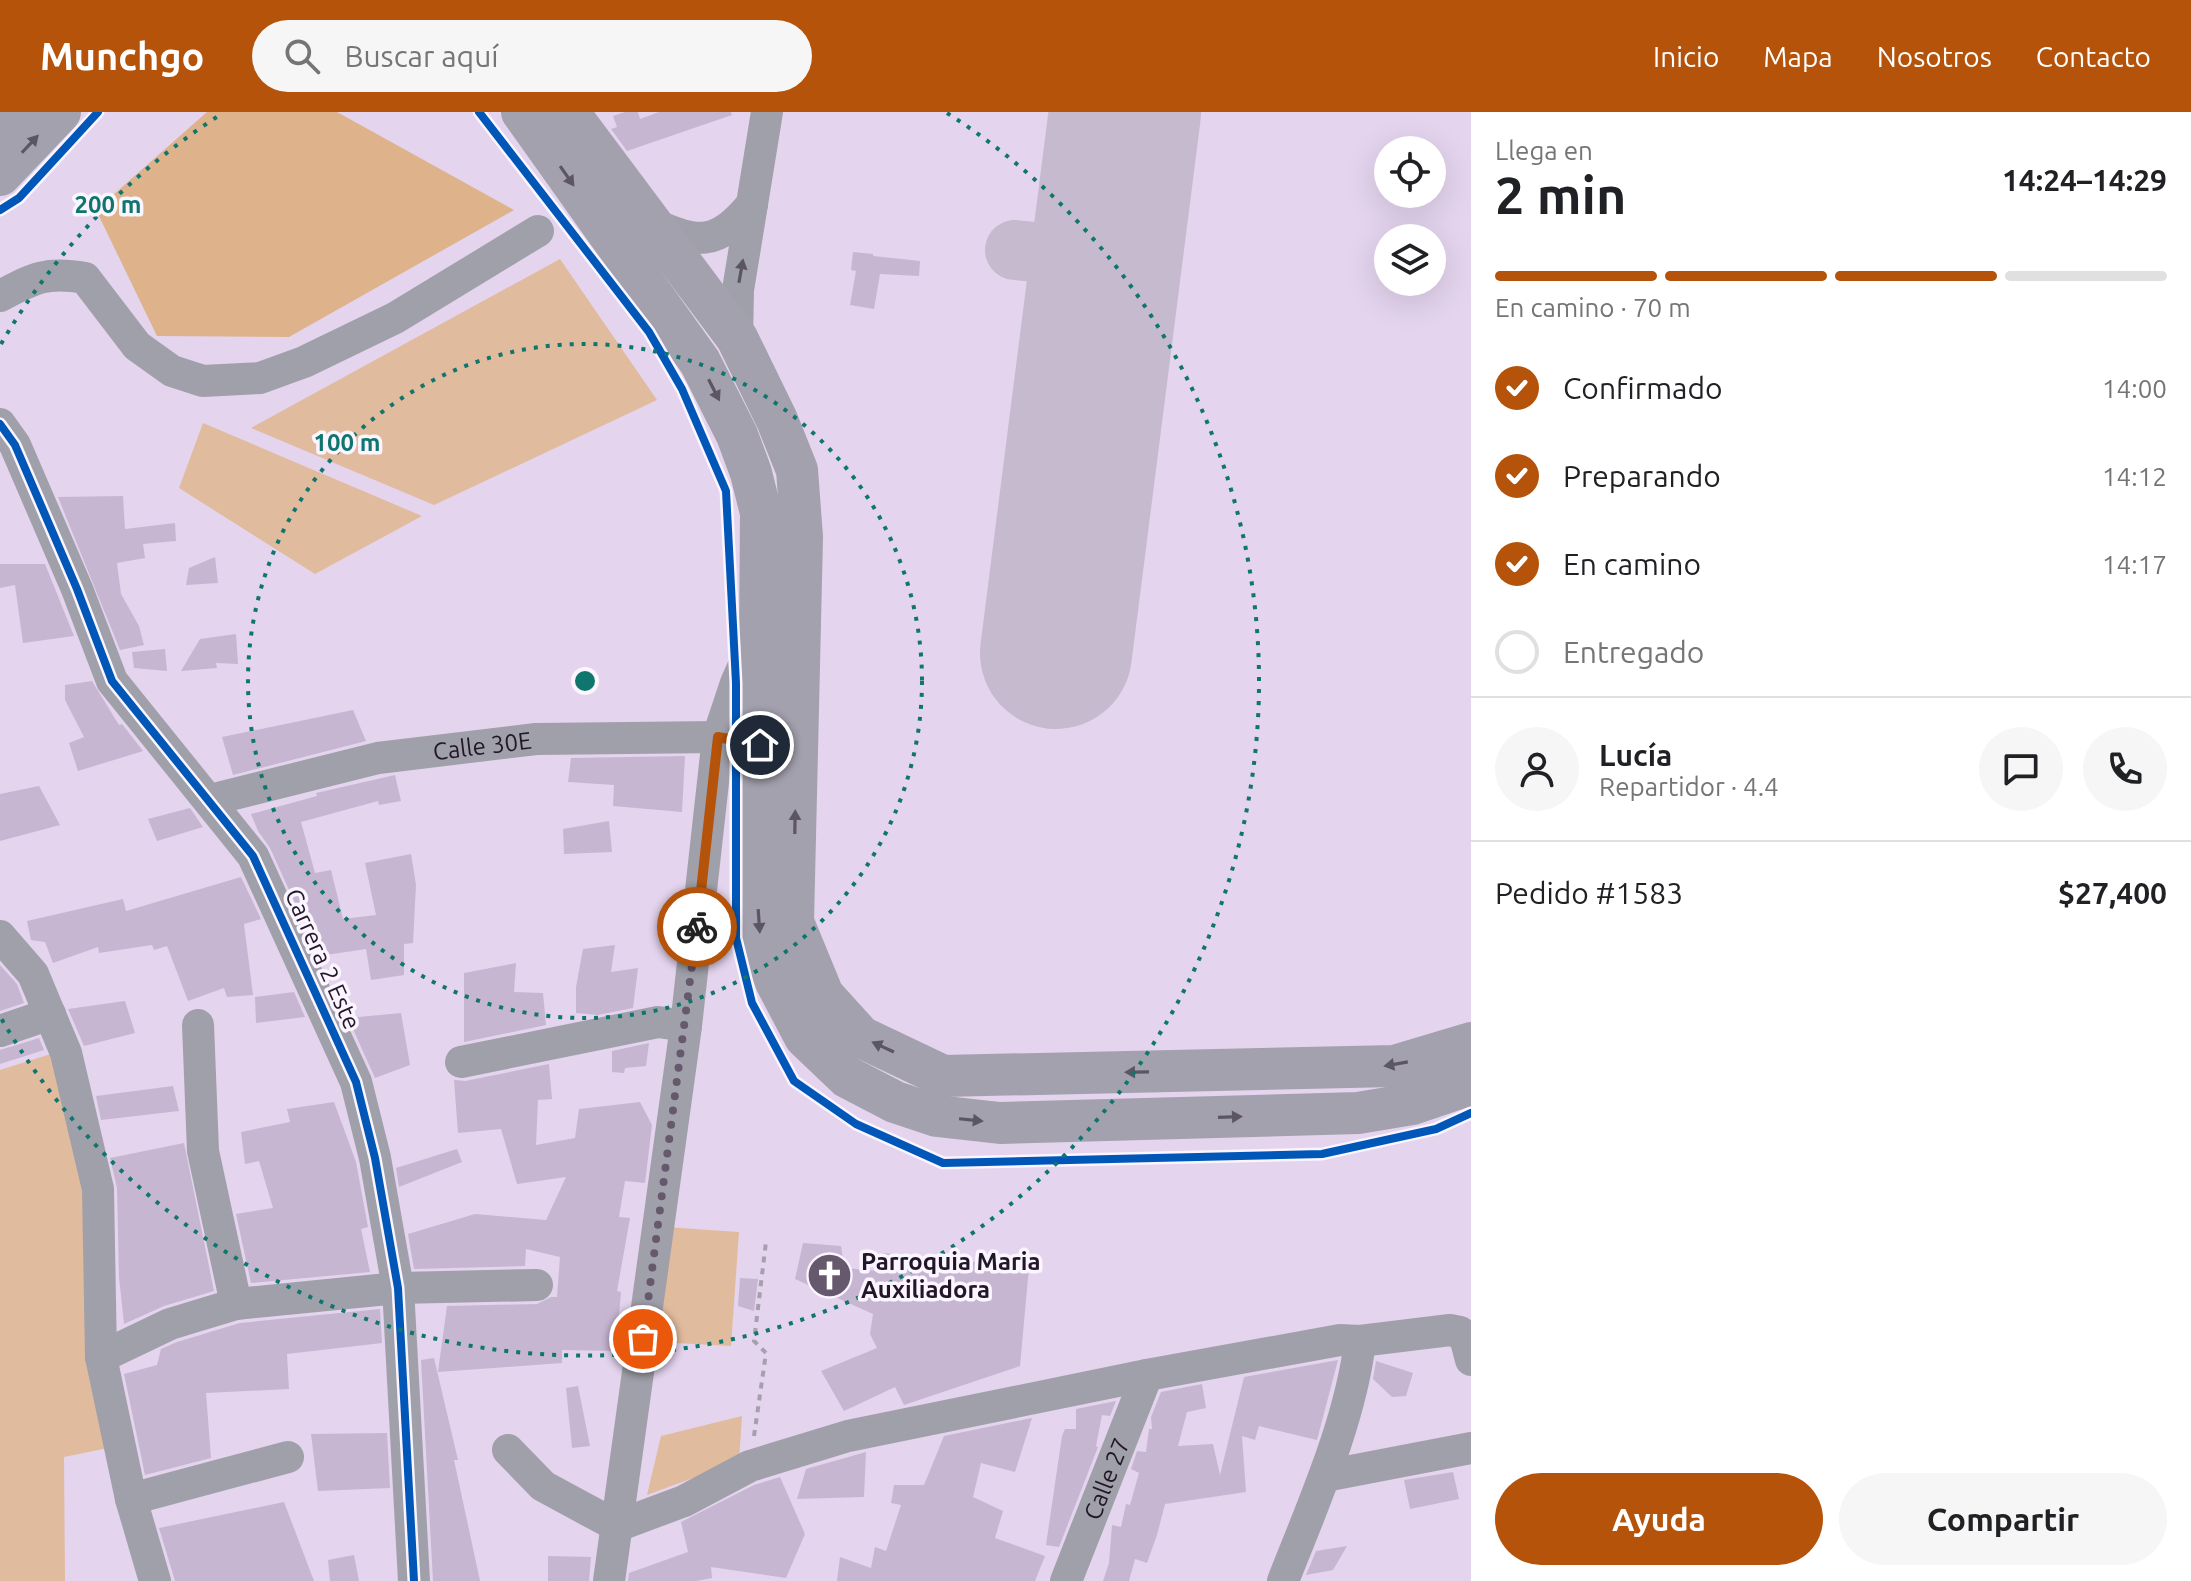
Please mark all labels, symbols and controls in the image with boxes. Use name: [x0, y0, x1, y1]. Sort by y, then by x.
search box: [252, 20, 812, 92]
icon: search: [280, 34, 324, 78]
text: Munchgo: [40, 35, 204, 77]
text: Buscar aquí: [344, 39, 499, 73]
text: Inicio: [1653, 41, 1719, 72]
text: Mapa: [1763, 41, 1833, 72]
text: Nosotros: [1877, 41, 1992, 72]
text: Contacto: [2036, 41, 2151, 72]
one-way arrow: [21, 135, 39, 154]
map controls: [1374, 136, 1446, 296]
button: locate: [1374, 136, 1446, 208]
text: Llega en: [1495, 136, 1593, 165]
text: 14:24–14:29: [2002, 163, 2167, 197]
one-way arrow: [559, 165, 574, 186]
text: 2 min: [1495, 166, 1626, 224]
text: 200 m: [75, 191, 141, 218]
button: layers: [1374, 224, 1446, 296]
one-way arrow: [735, 258, 748, 283]
text: En camino · 70 m: [1495, 293, 1691, 322]
icon: check: [1495, 366, 1539, 410]
text: Confirmado: [1563, 371, 1723, 405]
text: 14:00: [2102, 374, 2167, 403]
one-way arrow: [707, 378, 721, 401]
text: 100 m: [314, 429, 380, 456]
icon: check: [1495, 454, 1539, 498]
text: Preparando: [1563, 459, 1721, 493]
text: 14:12: [2102, 462, 2167, 491]
icon: check: [1495, 542, 1539, 586]
text: En camino: [1563, 547, 1701, 581]
text: 14:17: [2102, 550, 2167, 579]
text: Entregado: [1563, 635, 1704, 669]
centre of rings: [571, 667, 599, 695]
pin: [726, 711, 794, 779]
icon: home: [738, 723, 782, 767]
street label: Calle 30E: [431, 726, 533, 765]
button: person: [1495, 727, 1579, 811]
button: chat: [1979, 727, 2063, 811]
button: phone: [2083, 727, 2167, 811]
text: Lucía: [1599, 738, 1672, 772]
text: Repartidor · 4.4: [1599, 772, 1779, 801]
one-way arrow: [789, 809, 802, 834]
text: Pedido #1583: [1495, 876, 1683, 910]
text: $27,400: [2058, 876, 2167, 910]
street label: Carrera 2 Este: [280, 885, 366, 1033]
courier: [657, 887, 737, 967]
icon: bike: [675, 905, 719, 949]
one-way arrow: [753, 909, 766, 934]
one-way arrow: [871, 1041, 894, 1054]
one-way arrow: [1383, 1058, 1408, 1070]
one-way arrow: [1124, 1065, 1149, 1078]
one-way arrow: [1218, 1111, 1243, 1123]
one-way arrow: [959, 1113, 984, 1126]
place label: Parroquia Maria Auxiliadora: [861, 1248, 1041, 1303]
church icon: Parroquia Maria Auxiliadora: [806, 1251, 854, 1299]
pin: [609, 1305, 677, 1373]
icon: bag: [621, 1317, 665, 1361]
street label: Calle 27: [1078, 1434, 1134, 1523]
button: Ayuda: [1495, 1473, 1823, 1565]
button: Compartir: [1839, 1473, 2167, 1565]

